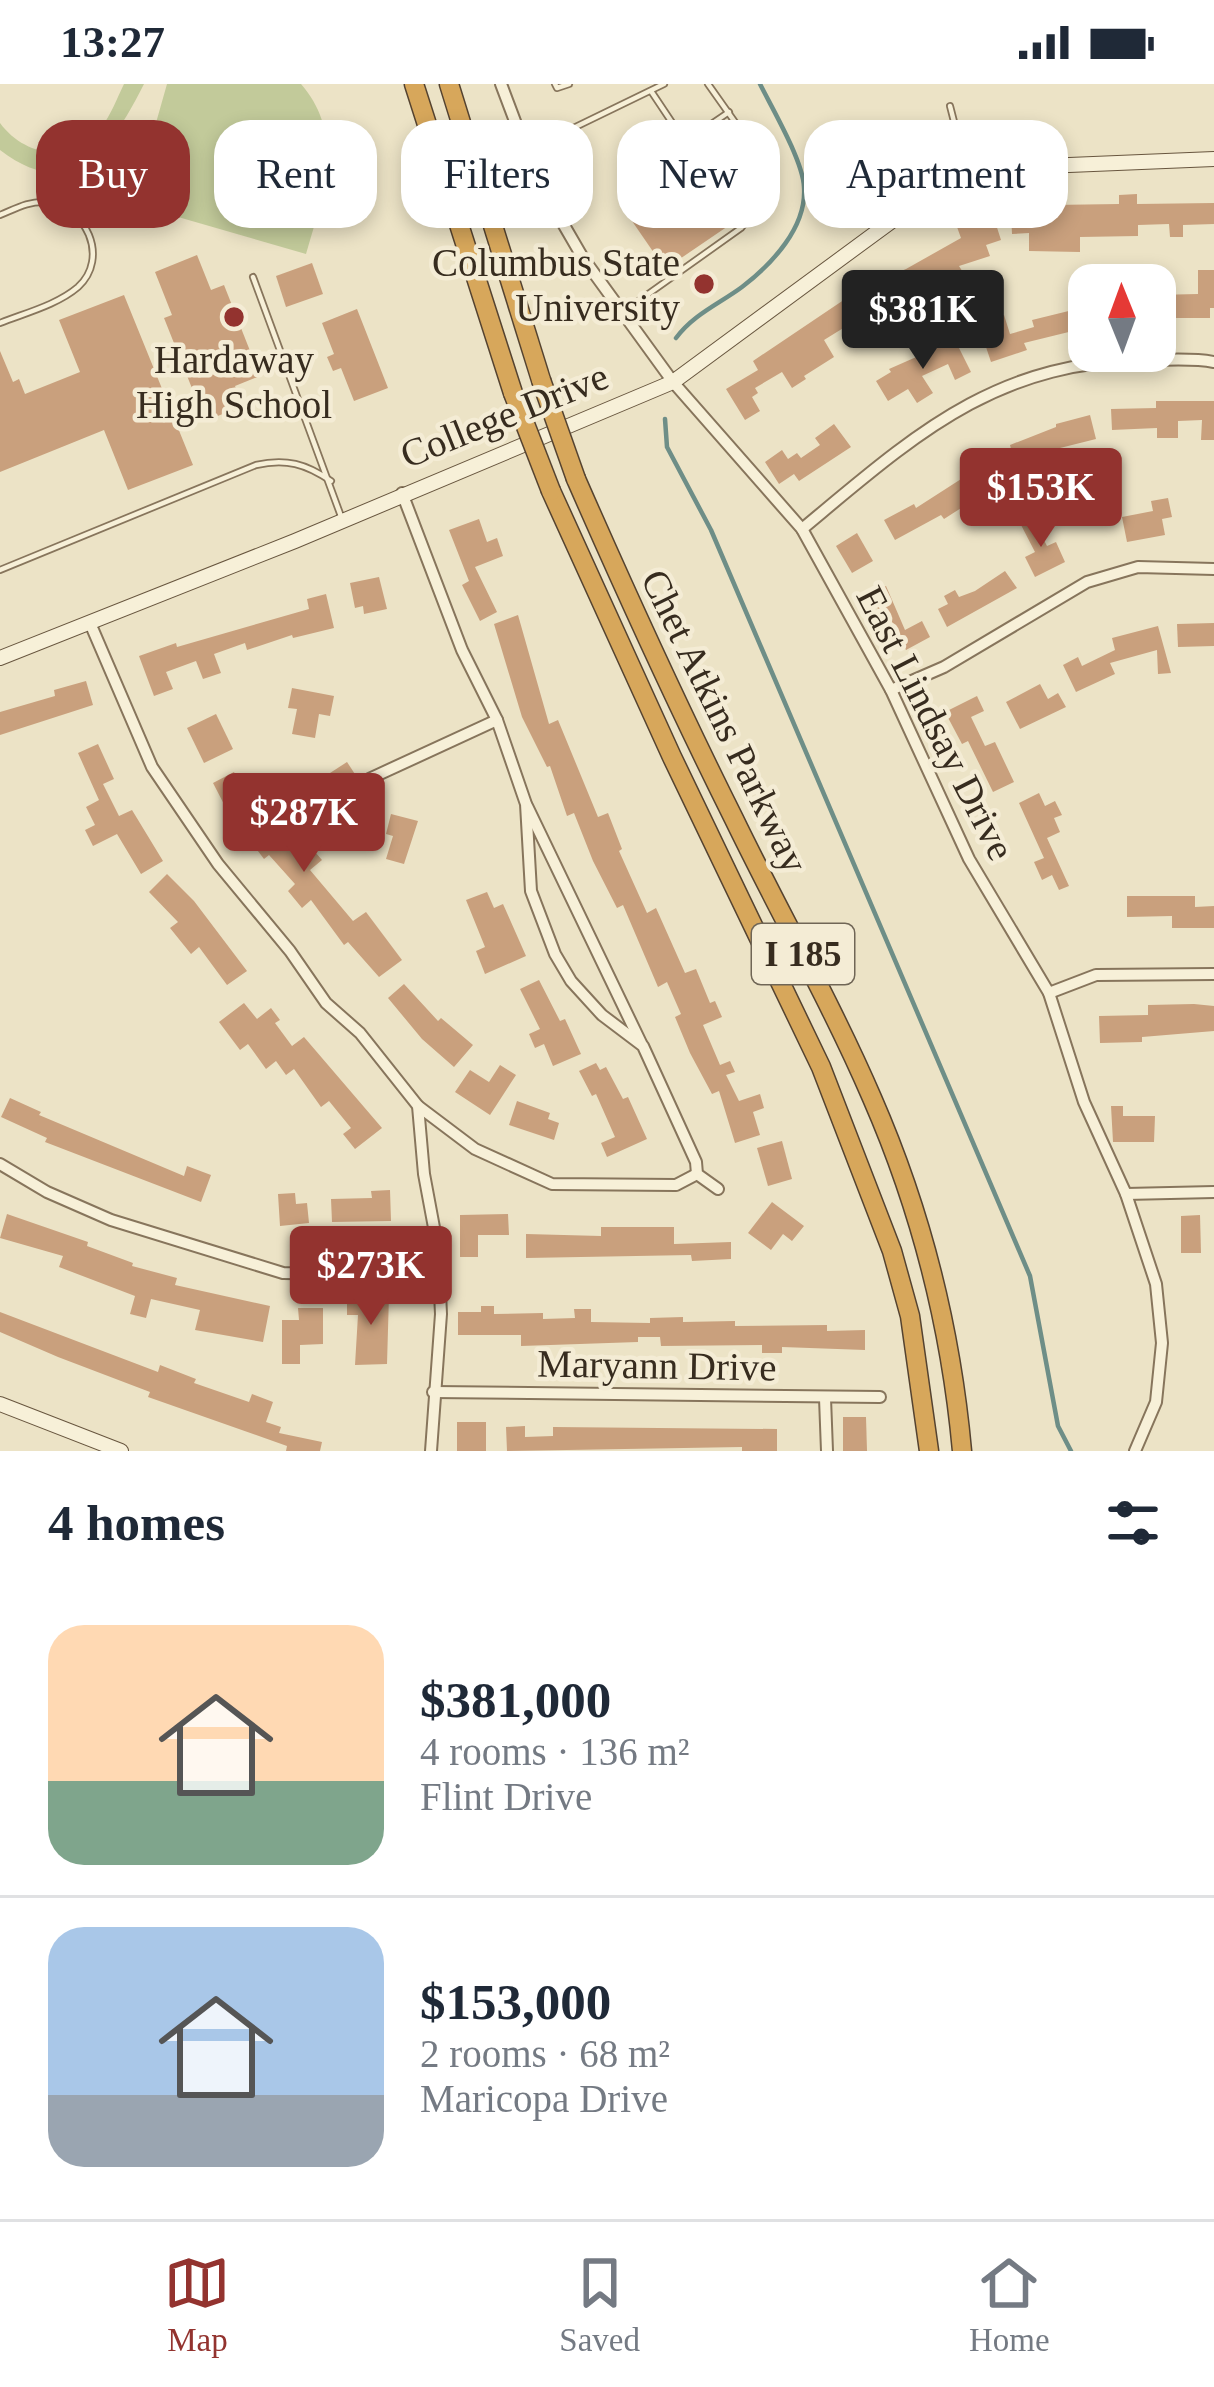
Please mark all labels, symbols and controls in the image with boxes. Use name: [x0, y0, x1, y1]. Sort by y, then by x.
text: 13:27: [60, 17, 165, 67]
chip: Buy: [36, 120, 190, 228]
chip: Rent: [214, 120, 377, 228]
chip: Filters: [401, 120, 593, 228]
chip: New: [617, 120, 780, 228]
chip: Apartment: [804, 120, 1068, 228]
place label: Columbus State University: [432, 241, 680, 330]
north arrow: [1068, 264, 1176, 372]
map controls: [1068, 264, 1176, 372]
pin: $381K: [839, 270, 1007, 372]
marker: Columbus State University: [691, 271, 717, 297]
text: $381K: [869, 287, 977, 330]
marker: Hardaway High School: [221, 304, 247, 330]
place label: Hardaway High School: [136, 338, 332, 427]
street label: College Drive: [394, 354, 614, 477]
pin: $153K: [957, 448, 1125, 550]
text: $153K: [987, 465, 1095, 508]
street label: Chet Atkins Parkway: [632, 563, 817, 880]
street label: East Lindsay Drive: [848, 579, 1024, 867]
pin: $287K: [220, 773, 388, 875]
text: $287K: [250, 790, 358, 833]
road number: I 185: [752, 924, 854, 984]
pin: $273K: [287, 1226, 455, 1328]
text: $273K: [317, 1243, 425, 1286]
street label: Maryann Drive: [537, 1341, 777, 1390]
icon: filters: [1100, 1490, 1166, 1556]
text: 4 homes: [48, 1495, 225, 1551]
text: $381,000: [420, 1672, 611, 1728]
icon: home: [144, 1673, 288, 1817]
text: 4 rooms · 136 m²: [420, 1730, 690, 1773]
text: Flint Drive: [420, 1775, 592, 1818]
text: $153,000: [420, 1974, 611, 2030]
icon: home: [144, 1975, 288, 2119]
text: 2 rooms · 68 m²: [420, 2032, 670, 2075]
text: Maricopa Drive: [420, 2077, 668, 2120]
tab: Map: [164, 2250, 230, 2359]
tab: Saved: [559, 2250, 640, 2359]
tab: Home: [969, 2250, 1050, 2359]

